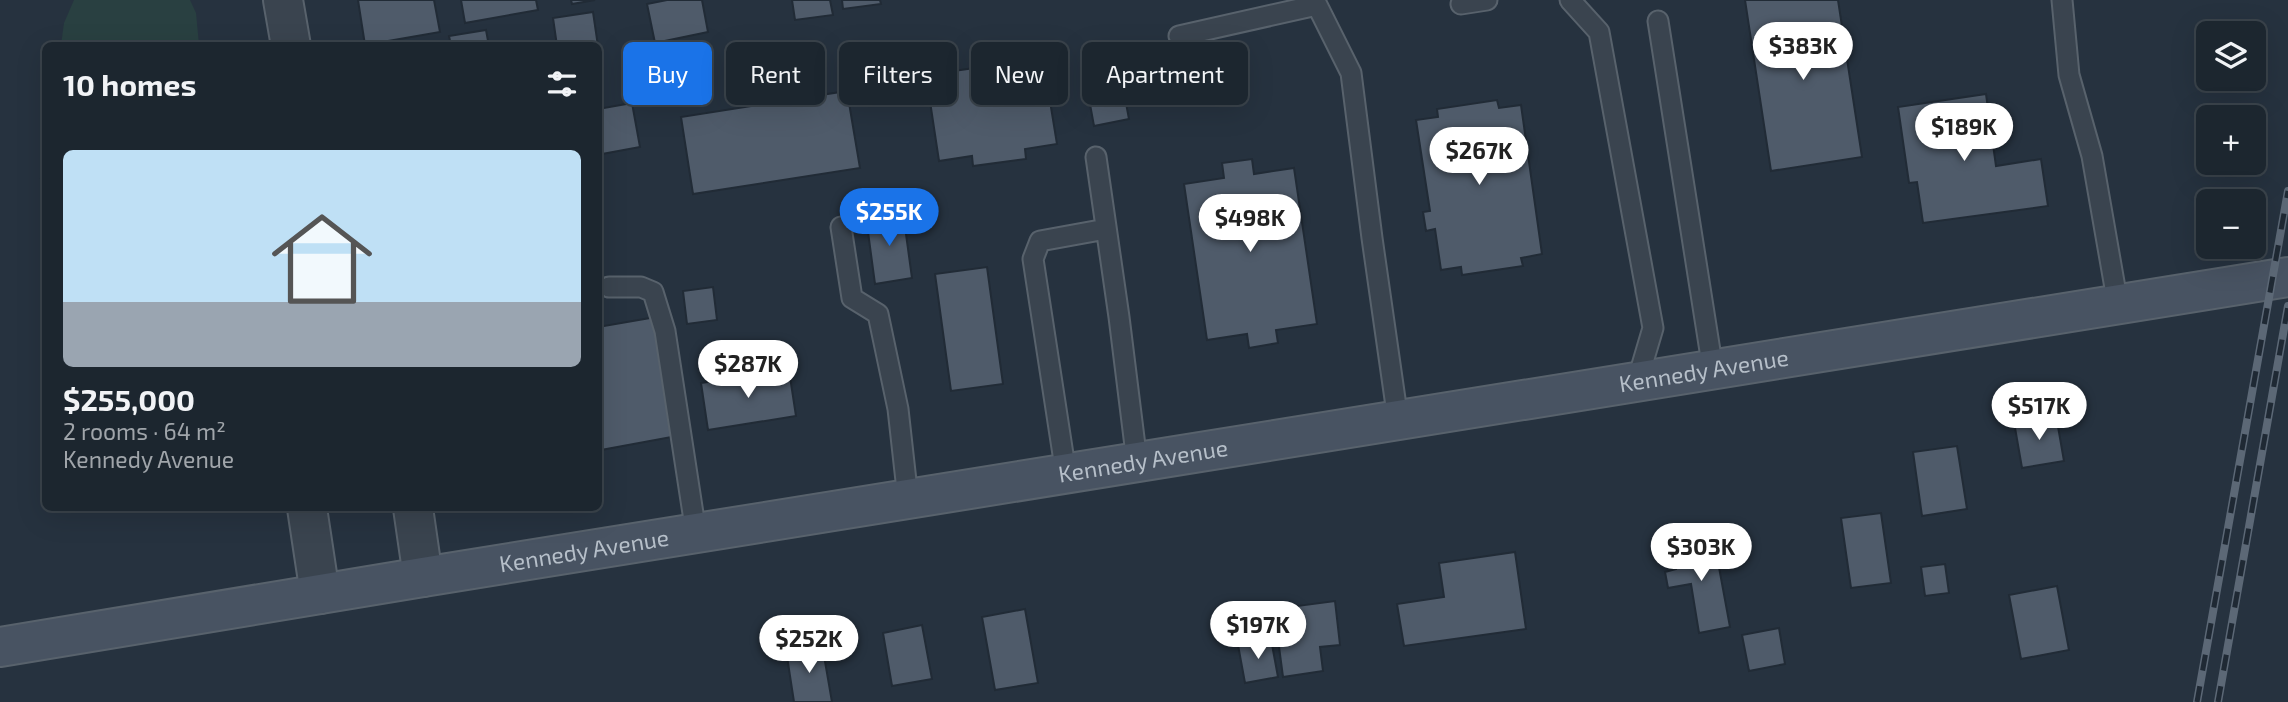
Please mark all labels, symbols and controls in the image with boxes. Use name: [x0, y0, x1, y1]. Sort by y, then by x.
map controls: [2196, 21, 2266, 259]
button: layers: [2196, 21, 2266, 91]
pin: $383K: [1754, 22, 1852, 82]
text: $383K: [1769, 31, 1837, 59]
chip: Buy: [623, 42, 712, 105]
chip: Rent: [726, 42, 825, 105]
chip: Filters: [839, 42, 957, 105]
chip: New: [971, 42, 1068, 105]
chip: Apartment: [1082, 42, 1248, 105]
icon: filters: [543, 65, 581, 103]
text: 10 homes: [63, 66, 196, 102]
pin: $189K: [1915, 104, 2013, 163]
button: +: [2196, 105, 2266, 175]
text: $189K: [1931, 112, 1997, 140]
pin: $267K: [1430, 128, 1528, 187]
text: $267K: [1446, 136, 1513, 164]
pin: $255K: [840, 188, 938, 248]
button: −: [2196, 189, 2266, 259]
pin: $498K: [1201, 194, 1299, 254]
icon: home: [259, 196, 385, 322]
text: $255K: [856, 197, 922, 225]
text: $498K: [1215, 203, 1285, 231]
pin: $287K: [699, 340, 797, 400]
street label: Kennedy Avenue: [1617, 343, 1790, 397]
text: $287K: [714, 349, 782, 377]
text: $255,000: [63, 381, 195, 417]
pin: $517K: [1990, 382, 2088, 442]
text: $517K: [2008, 391, 2070, 419]
text: 2 rooms · 64 m²: [63, 417, 226, 445]
street label: Kennedy Avenue: [1056, 433, 1230, 488]
text: Kennedy Avenue: [63, 445, 234, 473]
street label: Kennedy Avenue: [497, 523, 671, 578]
pin: $303K: [1652, 524, 1750, 583]
text: $303K: [1667, 532, 1735, 560]
pin: $197K: [1209, 602, 1307, 661]
text: $197K: [1226, 610, 1290, 638]
pin: $252K: [760, 616, 858, 675]
text: $252K: [775, 624, 843, 652]

